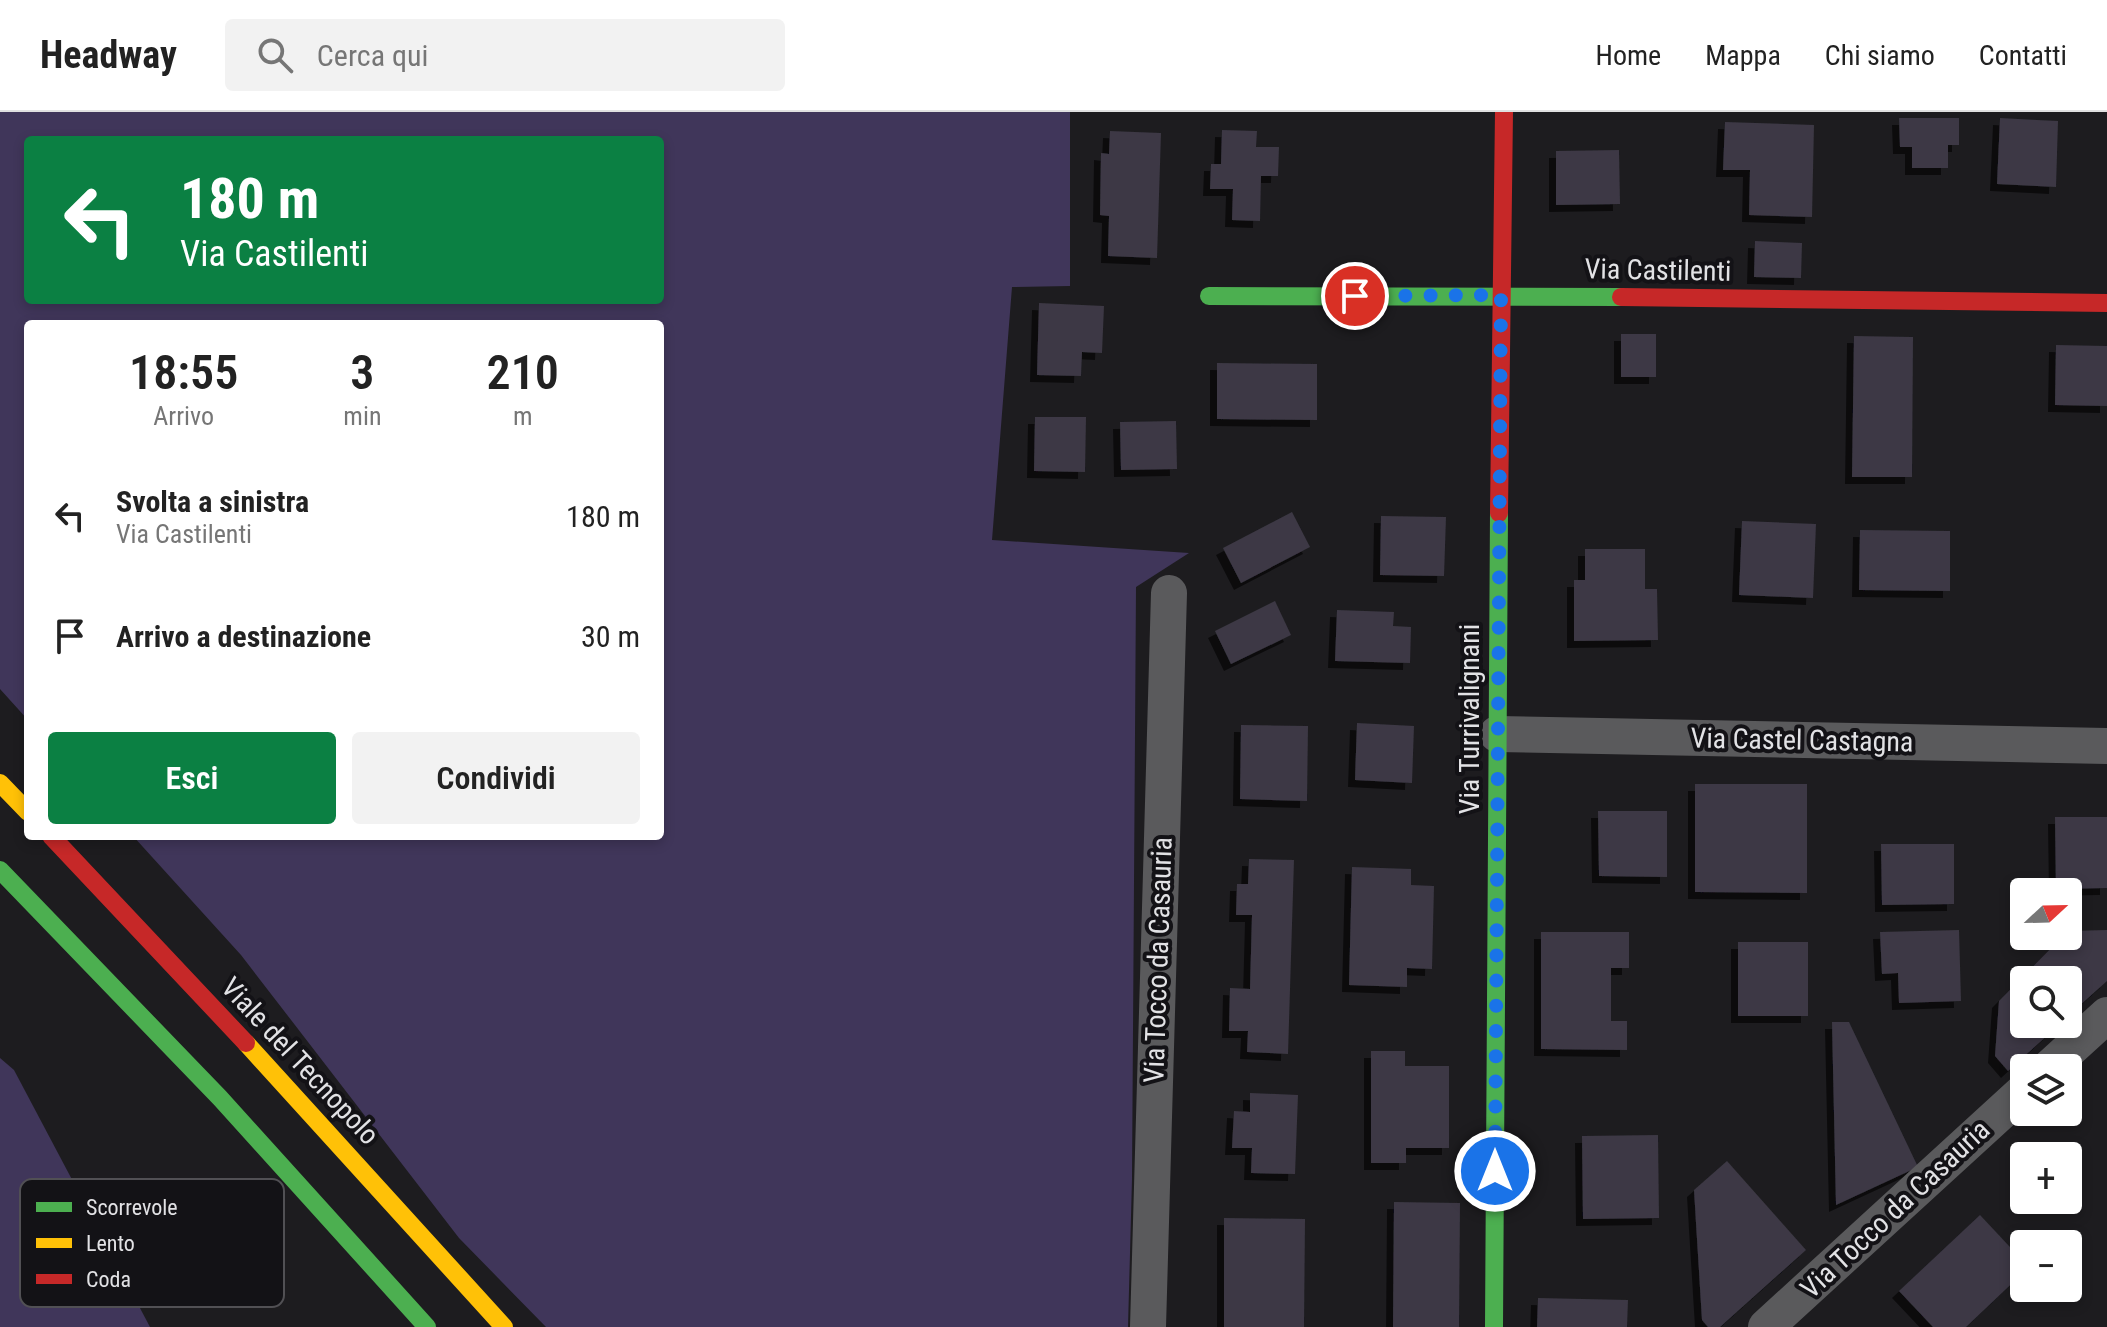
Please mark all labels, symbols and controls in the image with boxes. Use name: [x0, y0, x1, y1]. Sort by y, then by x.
search box: [225, 19, 785, 91]
text: Headway: [40, 33, 177, 77]
icon: search: [253, 33, 297, 77]
text: Cerca qui: [317, 38, 428, 73]
text: Home: [1596, 39, 1661, 72]
text: Mappa: [1705, 39, 1781, 72]
text: Chi siamo: [1825, 39, 1935, 72]
text: Contatti: [1979, 39, 2067, 72]
text: 180 m: [180, 166, 319, 232]
icon: left: [48, 168, 152, 272]
text: Via Castilenti: [180, 233, 368, 275]
street label: Via Castilenti: [1584, 252, 1732, 288]
pin: [1321, 262, 1389, 330]
icon: arrive: [1333, 274, 1377, 318]
text: 18:55: [129, 344, 238, 401]
text: 3: [350, 344, 374, 401]
text: 210: [487, 344, 559, 401]
text: Arrivo: [153, 401, 214, 431]
text: min: [343, 401, 381, 431]
text: m: [513, 401, 533, 431]
text: Svolta a sinistra: [116, 484, 309, 519]
icon: left: [48, 494, 92, 538]
text: 180 m: [566, 499, 640, 534]
text: Via Castilenti: [116, 519, 252, 549]
icon: arrive: [48, 614, 92, 658]
text: Arrivo a destinazione: [116, 619, 371, 654]
text: 30 m: [581, 619, 640, 654]
street label: Via Turrivalignani: [1453, 624, 1486, 814]
street label: Via Castel Castagna: [1690, 722, 1914, 758]
button: Esci: [48, 732, 336, 824]
button: Condividi: [352, 732, 640, 824]
street label: Via Tocco da Casauria: [1137, 836, 1179, 1084]
north arrow: [2010, 878, 2082, 950]
map controls: [2010, 878, 2082, 1302]
button: search: [2010, 966, 2082, 1038]
street label: Viale del Tecnopolo: [214, 971, 386, 1151]
button: layers: [2010, 1054, 2082, 1126]
street label: Via Tocco da Casauria: [1794, 1113, 1996, 1305]
position arrow: [1453, 1129, 1537, 1213]
button: +: [2010, 1142, 2082, 1214]
legend: [20, 1179, 284, 1307]
text: Scorrevole: [86, 1195, 178, 1220]
button: −: [2010, 1230, 2082, 1302]
text: Lento: [86, 1231, 135, 1256]
text: Coda: [86, 1267, 131, 1292]

